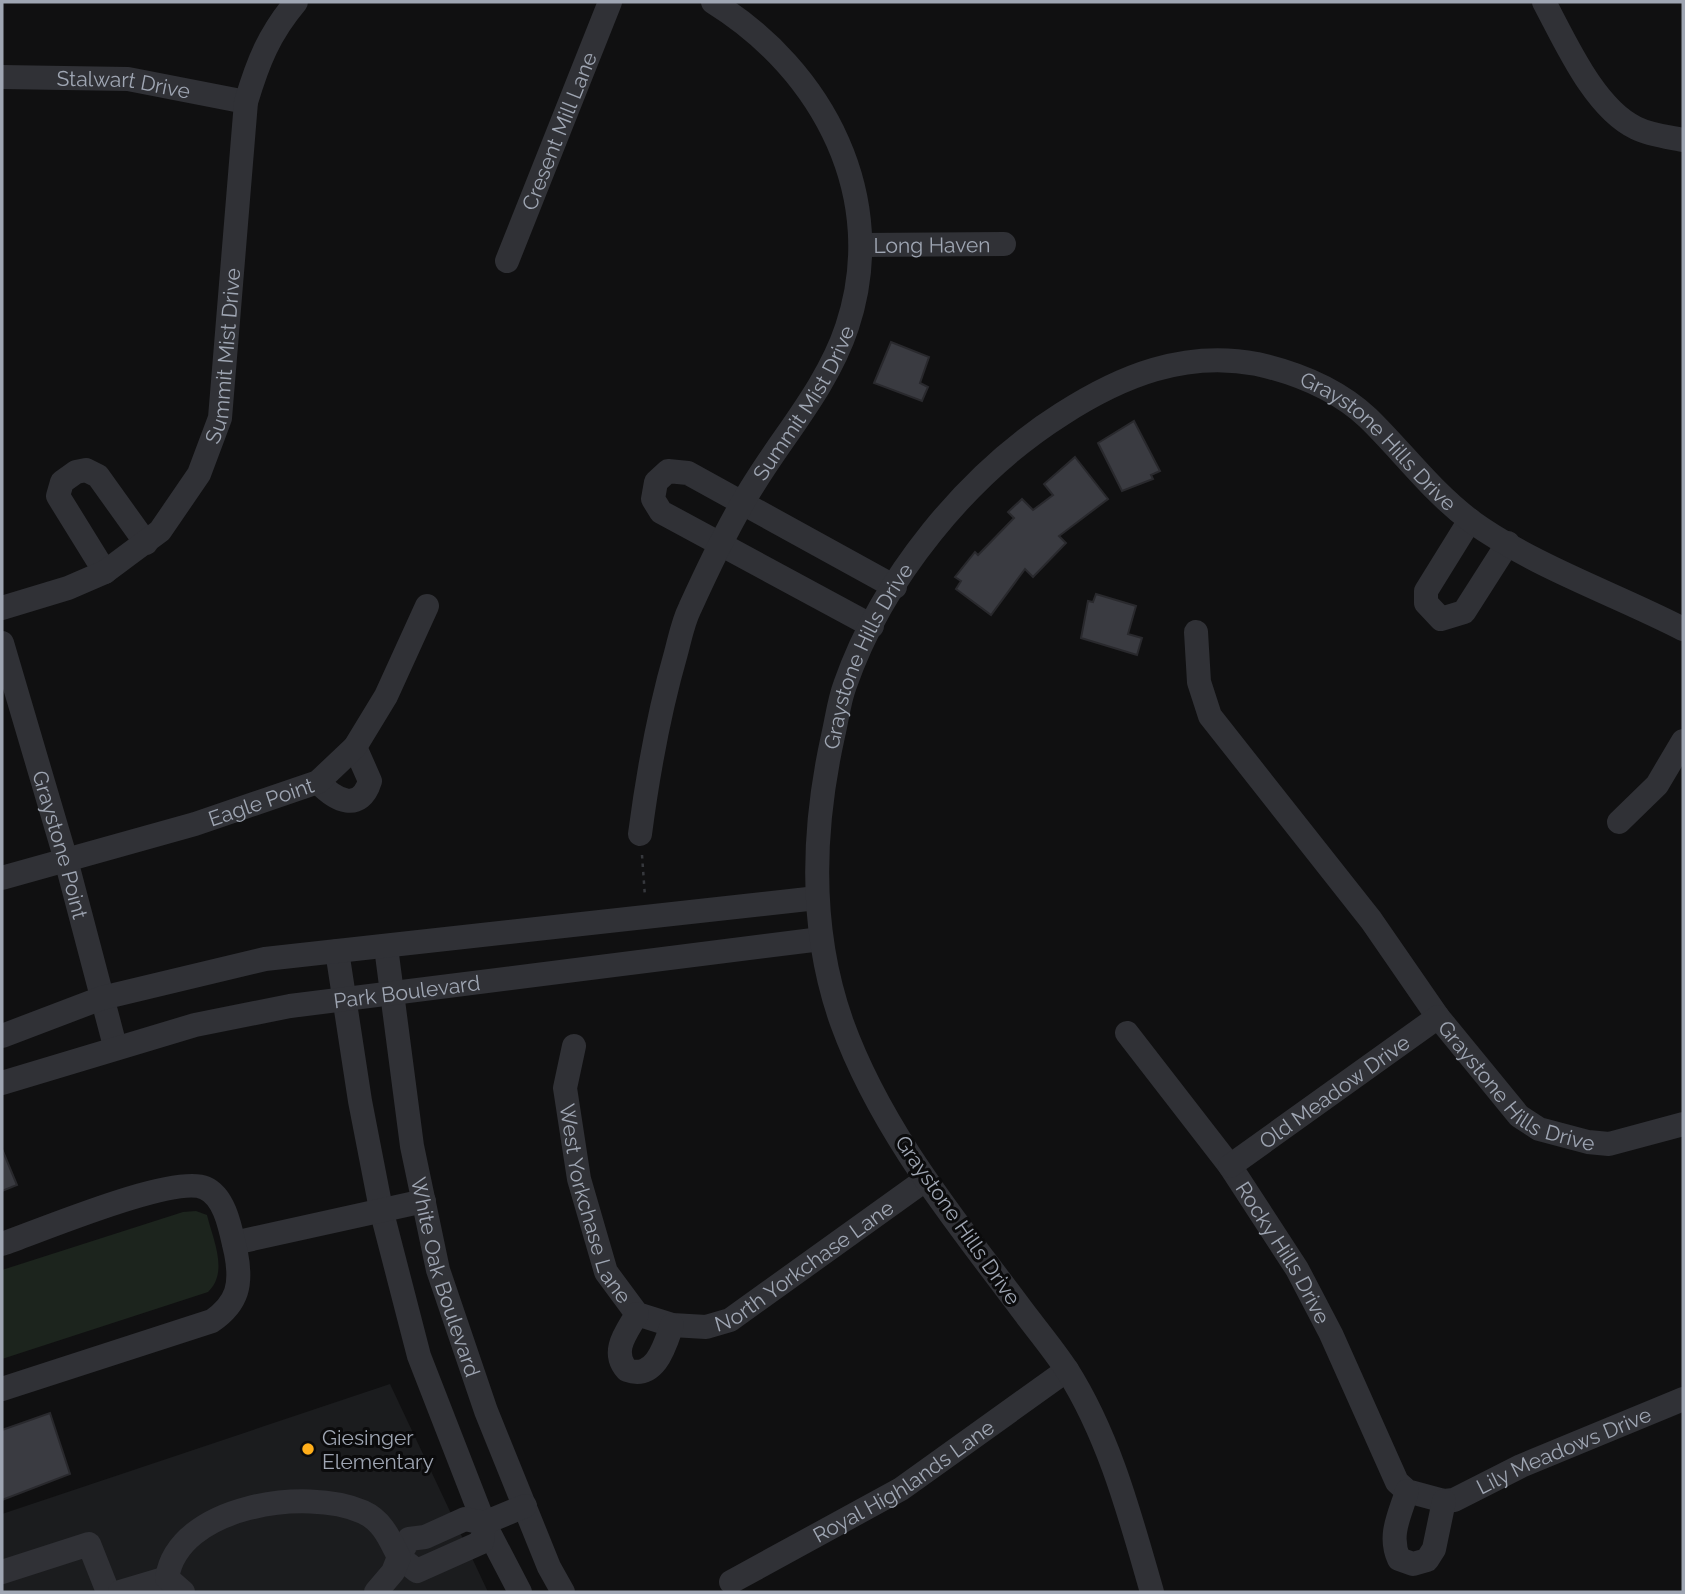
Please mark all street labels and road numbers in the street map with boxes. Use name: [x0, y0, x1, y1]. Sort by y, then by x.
street label: Cresent Mill Lane: [516, 48, 601, 214]
street label: Stalwart Drive: [56, 65, 193, 103]
street label: Long Haven: [873, 232, 991, 257]
street label: Summit Mist Drive: [199, 267, 245, 447]
street label: Summit Mist Drive: [747, 322, 859, 485]
street label: Graystone Hills Drive: [1297, 366, 1462, 516]
street label: Graystone Hills Drive: [818, 558, 918, 752]
street label: Graystone Point: [28, 767, 93, 922]
street label: Eagle Point: [205, 772, 317, 831]
street label: Park Boulevard: [332, 970, 481, 1013]
street label: Graystone Hills Drive: [1433, 1015, 1596, 1155]
street label: Old Meadow Drive: [1254, 1029, 1414, 1154]
street label: West Yorkchase Lane: [555, 1102, 637, 1308]
street label: Graystone Hills Drive: [890, 1130, 1026, 1310]
street label: White Oak Boulevard: [406, 1175, 486, 1380]
street label: Rocky Hills Drive: [1231, 1177, 1336, 1328]
street label: North Yorkchase Lane: [712, 1194, 898, 1336]
street label: Lily Meadows Drive: [1472, 1401, 1655, 1499]
street label: Royal Highlands Lane: [808, 1414, 999, 1547]

